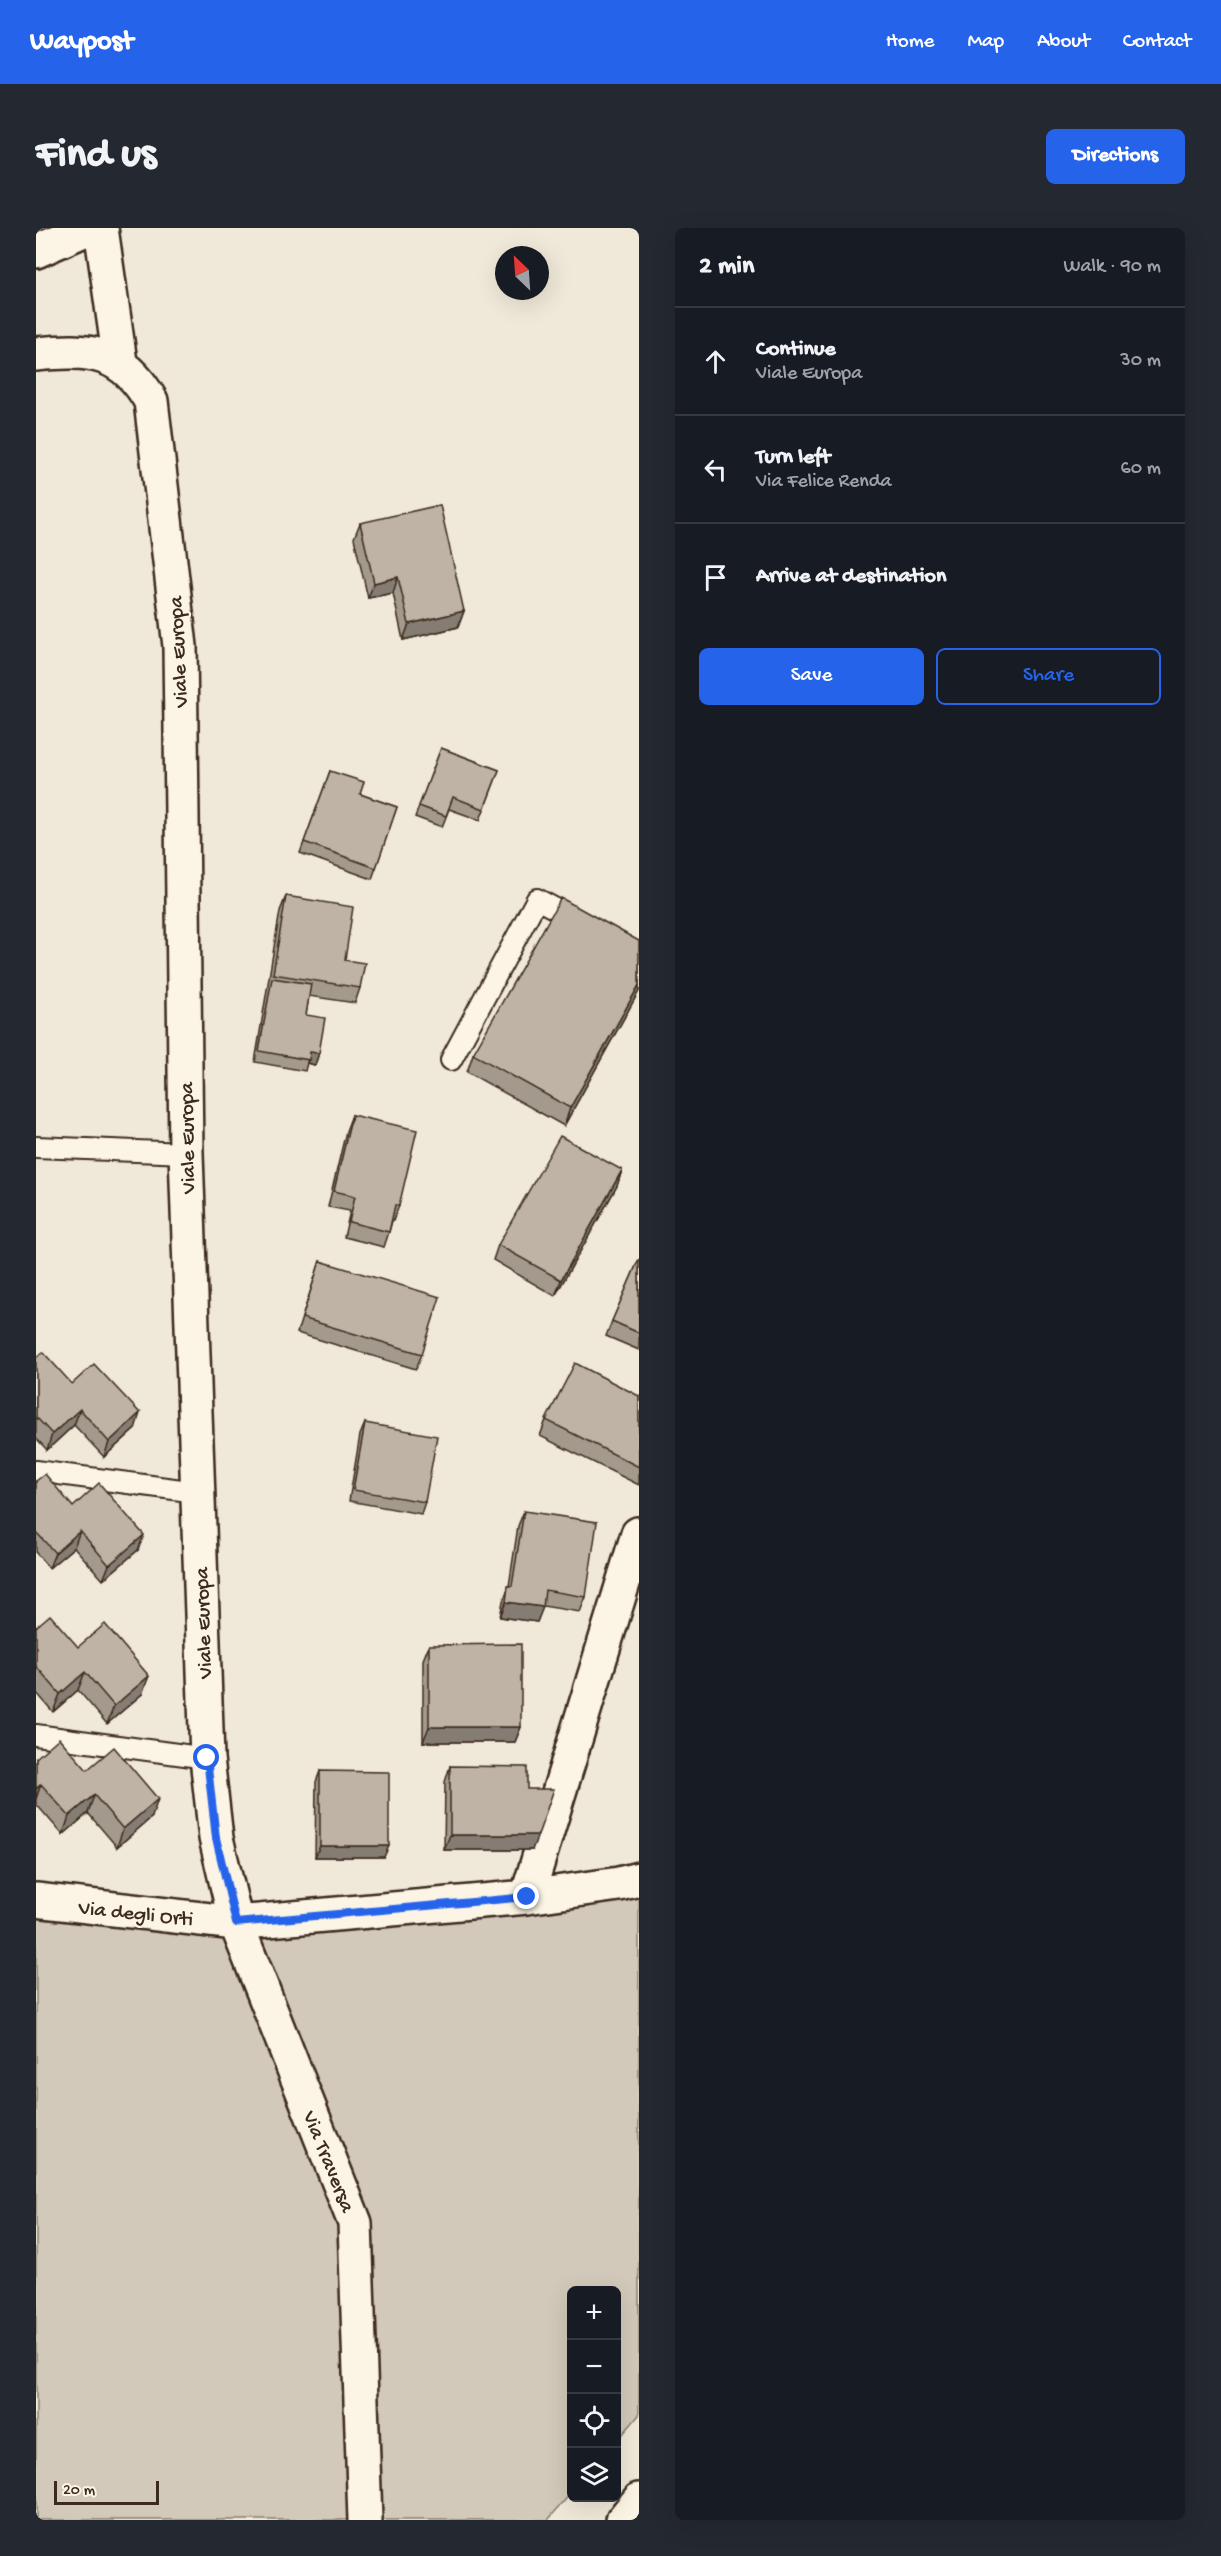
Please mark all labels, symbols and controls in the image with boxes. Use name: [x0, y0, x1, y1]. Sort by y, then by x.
text: Waypost: [30, 26, 133, 59]
text: Home: [886, 30, 934, 55]
text: Map: [967, 30, 1004, 55]
text: About: [1037, 30, 1090, 55]
text: Contact: [1123, 30, 1191, 55]
button: Directions: [1046, 129, 1185, 184]
text: Find us: [36, 132, 156, 181]
north arrow: [495, 246, 549, 300]
text: 2 min: [699, 252, 754, 283]
text: Walk · 90 m: [1064, 256, 1161, 279]
text: Continue: [756, 337, 836, 363]
icon: ahead: [699, 345, 732, 378]
text: 30 m: [1120, 350, 1161, 373]
text: Viale Europa: [756, 363, 862, 386]
text: Turn left: [756, 445, 830, 471]
icon: left: [699, 453, 732, 486]
text: 60 m: [1121, 458, 1161, 481]
text: Via Felice Renda: [756, 471, 892, 494]
icon: arrive: [699, 561, 732, 594]
text: Arrive at destination: [756, 564, 946, 590]
street label: Viale Europa: [165, 594, 196, 709]
button: Save: [699, 648, 924, 705]
button: Share: [936, 648, 1161, 705]
street label: Viale Europa: [176, 1081, 203, 1195]
street label: Viale Europa: [191, 1565, 220, 1680]
route start: [193, 1744, 219, 1770]
route end: [513, 1883, 539, 1909]
street label: Via degli Orti: [76, 1897, 194, 1934]
street label: Via Traversa: [295, 2107, 359, 2218]
map controls: [567, 2286, 621, 2502]
button: +: [567, 2286, 621, 2340]
button: −: [567, 2340, 621, 2394]
button: locate: [567, 2394, 621, 2448]
button: layers: [567, 2448, 621, 2502]
scale bar: [54, 2478, 159, 2506]
text: 20 m: [63, 2482, 95, 2501]

